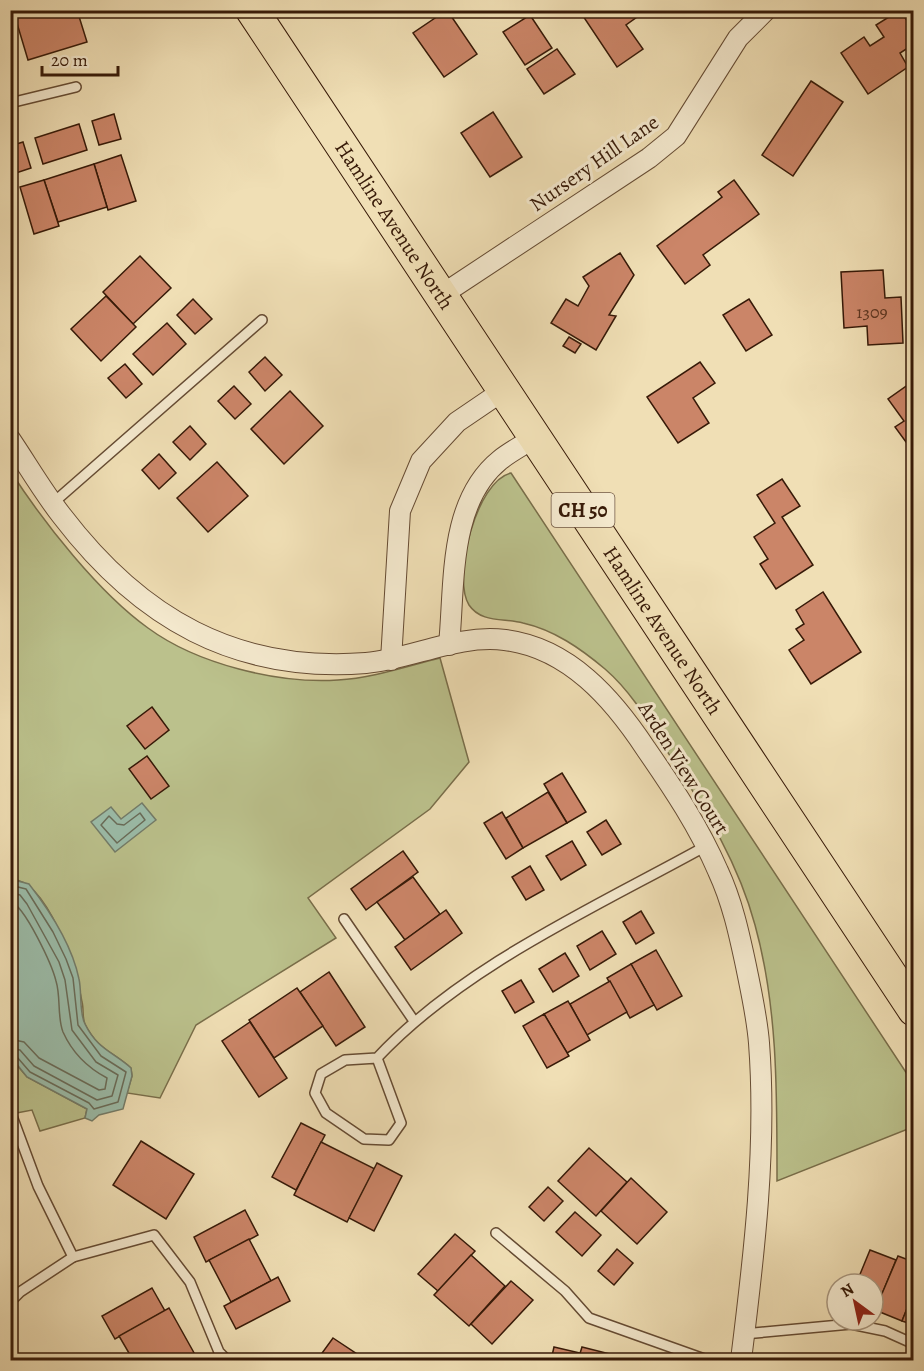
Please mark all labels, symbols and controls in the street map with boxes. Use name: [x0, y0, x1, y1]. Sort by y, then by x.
scale bar: [42, 39, 118, 77]
text: 20 m: [51, 48, 88, 72]
street label: Nursery Hill Lane: [524, 108, 664, 218]
street label: Hamline Avenue North: [328, 135, 460, 315]
house number: 1309: [856, 300, 888, 324]
road number: CH 50: [552, 493, 614, 527]
street label: Hamline Avenue North: [597, 541, 729, 720]
street label: Arden View Court: [631, 695, 736, 840]
north arrow: [825, 1272, 885, 1332]
text: N: [836, 1278, 859, 1303]

